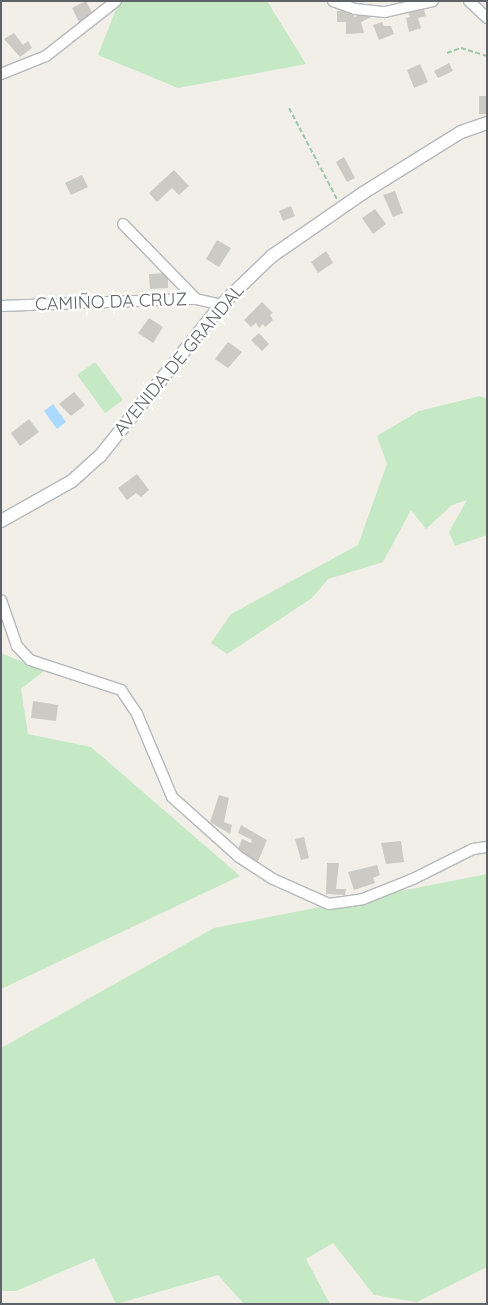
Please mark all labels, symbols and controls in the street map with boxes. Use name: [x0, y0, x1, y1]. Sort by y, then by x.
street label: AVENIDA DE GRANDAL: [109, 280, 249, 440]
street label: CAMIÑO DA CRUZ: [35, 289, 187, 315]

